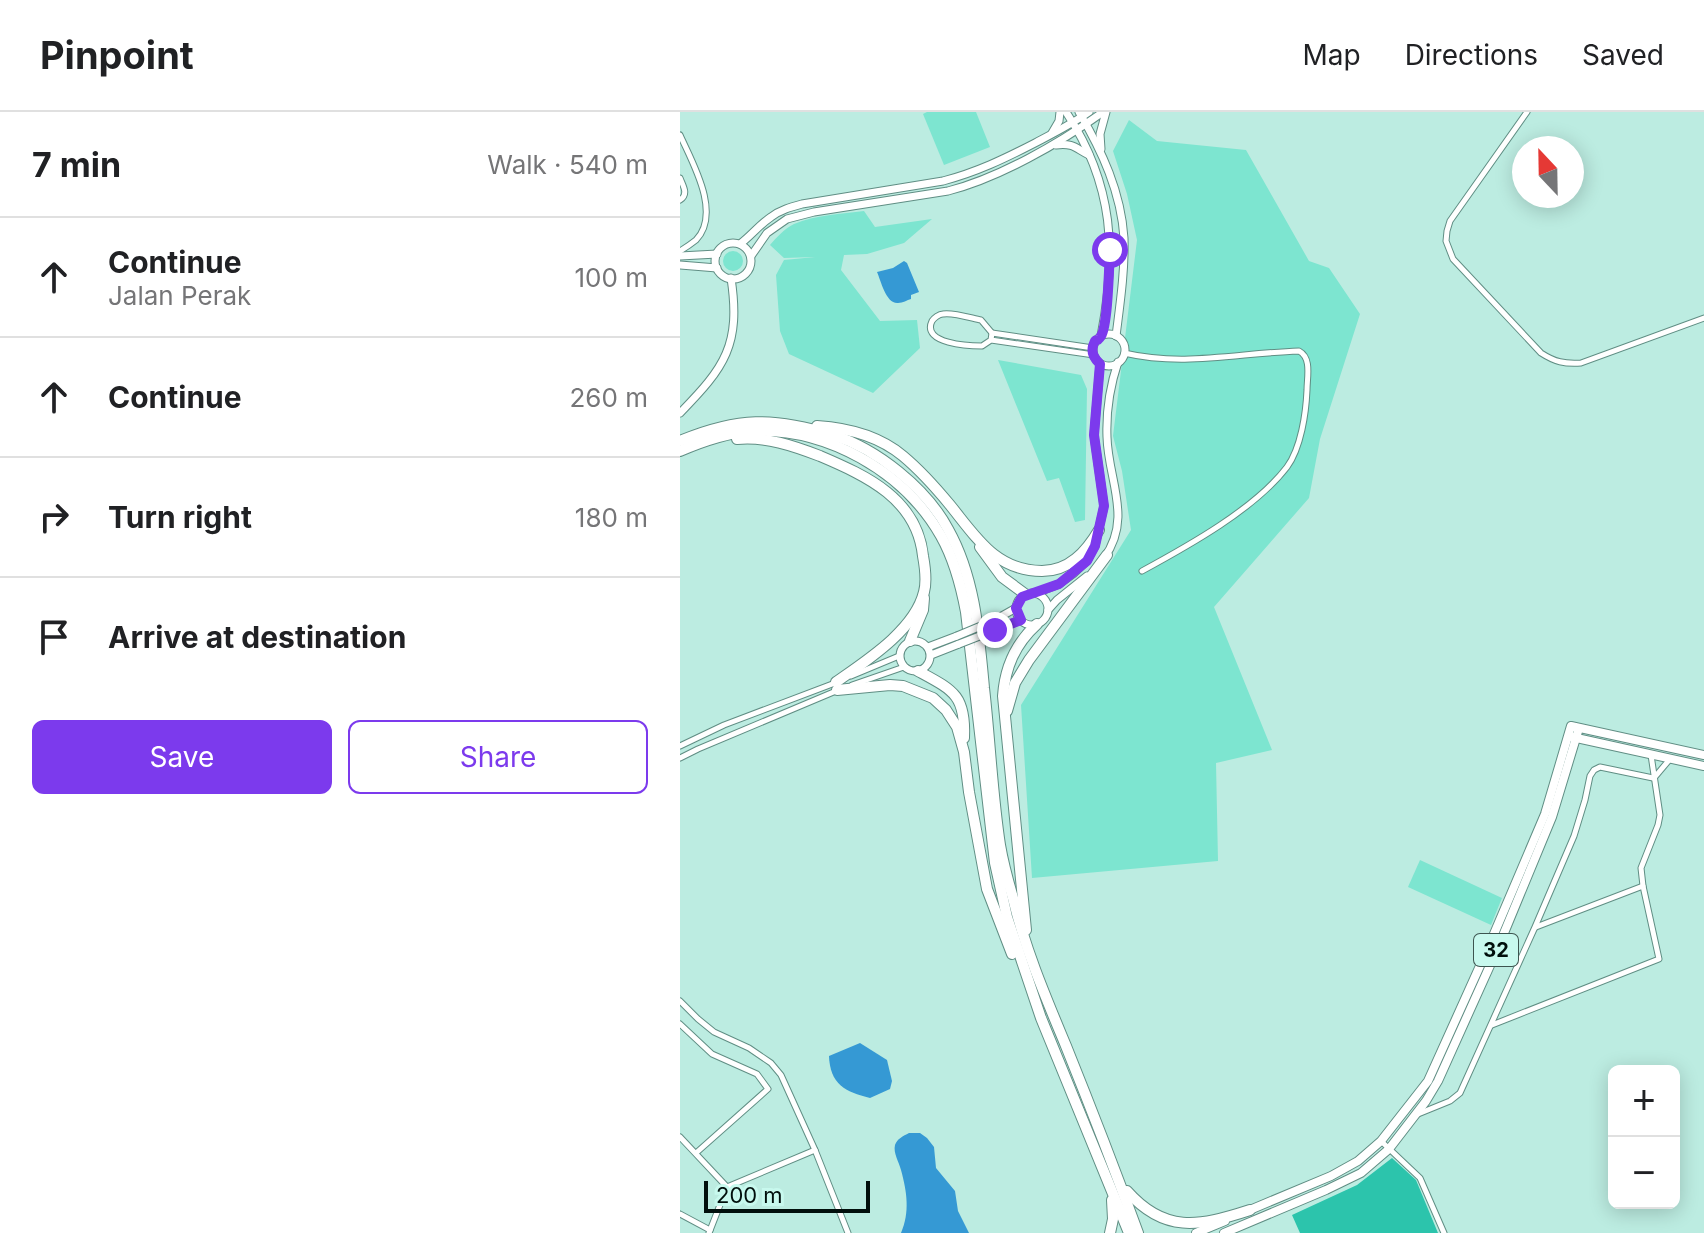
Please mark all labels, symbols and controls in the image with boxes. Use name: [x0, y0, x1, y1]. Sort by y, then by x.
text: Pinpoint: [40, 32, 194, 78]
text: Map: [1302, 38, 1361, 72]
text: Directions: [1405, 38, 1538, 72]
text: Saved: [1582, 38, 1664, 72]
north arrow: [1512, 136, 1584, 208]
text: 7 min: [32, 144, 121, 185]
text: Walk · 540 m: [487, 149, 648, 180]
route start: [1092, 232, 1128, 268]
text: Continue: [108, 244, 242, 280]
icon: ahead: [32, 255, 76, 299]
text: 100 m: [575, 262, 648, 293]
text: Jalan Perak: [108, 280, 251, 311]
icon: ahead: [32, 375, 76, 419]
text: Continue: [108, 379, 242, 415]
text: 260 m: [570, 382, 648, 413]
icon: right: [32, 495, 76, 539]
text: Turn right: [108, 499, 252, 535]
text: 180 m: [575, 502, 648, 533]
route end: [977, 612, 1013, 648]
icon: arrive: [32, 615, 76, 659]
text: Arrive at destination: [108, 619, 406, 655]
button: Save: [32, 720, 332, 794]
button: Share: [348, 720, 648, 794]
road number: 32: [1474, 934, 1518, 966]
map controls: [1608, 1065, 1680, 1209]
button: +: [1608, 1065, 1680, 1137]
button: −: [1608, 1137, 1680, 1209]
scale bar: [704, 1177, 870, 1213]
text: 200 m: [716, 1182, 783, 1208]

